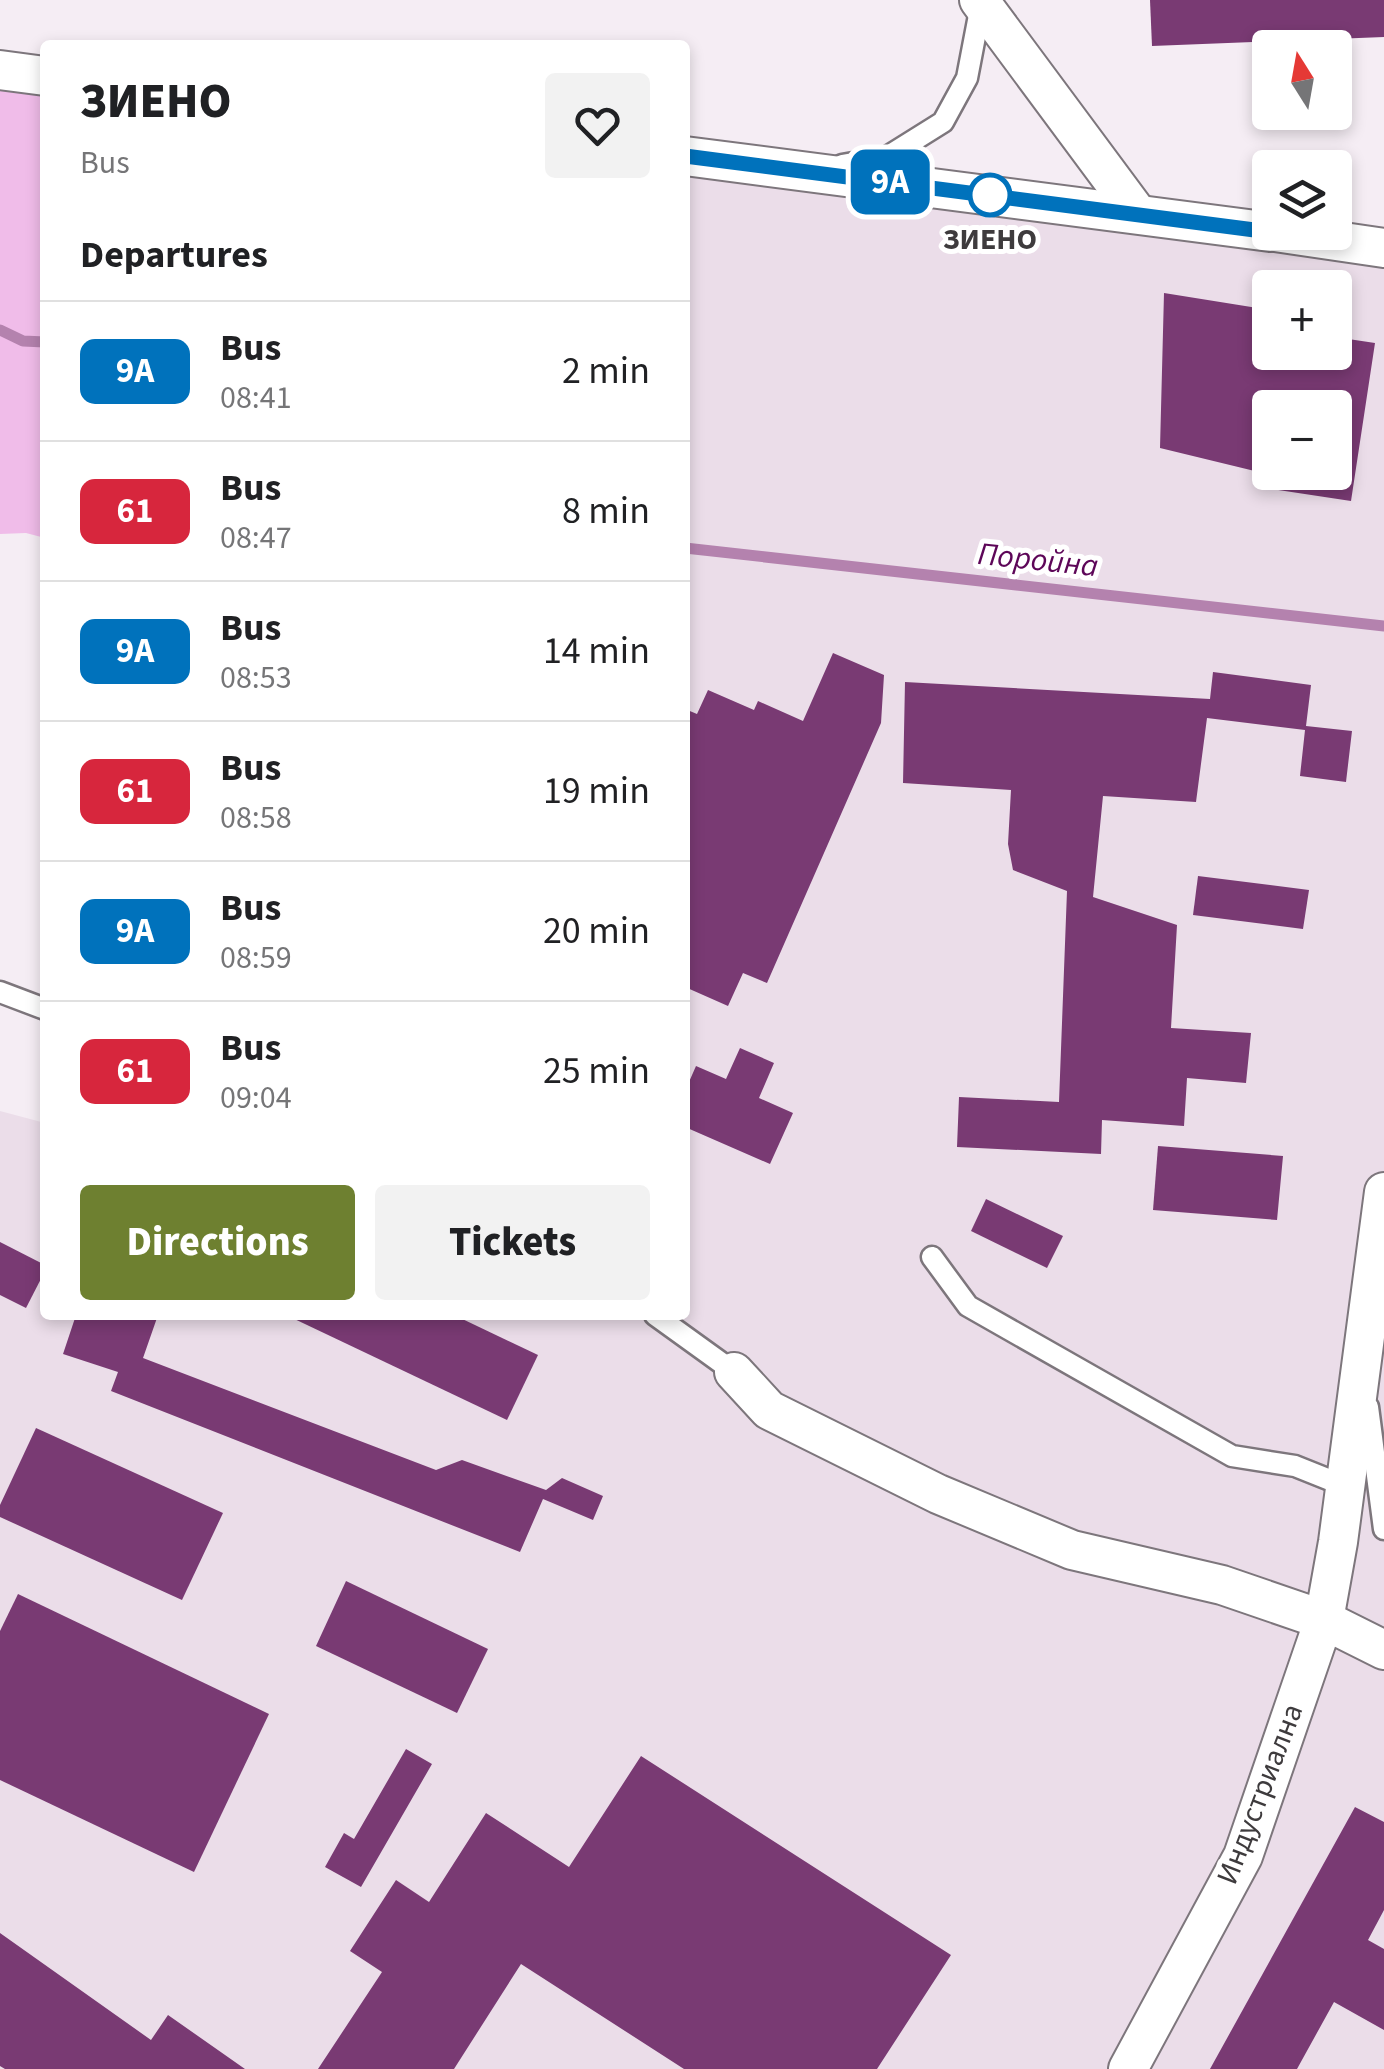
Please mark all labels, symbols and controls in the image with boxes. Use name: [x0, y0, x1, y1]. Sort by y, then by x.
north arrow: [1252, 30, 1352, 130]
map controls: [1252, 30, 1352, 490]
text: ЗИЕНО: [80, 68, 232, 136]
button: heart: [545, 73, 650, 178]
text: Bus: [80, 140, 130, 186]
line badge: 9А: [845, 150, 935, 214]
button: layers: [1252, 150, 1352, 250]
text: 9А: [871, 157, 909, 207]
marker: ЗИЕНО: [969, 174, 1011, 216]
place label: ЗИЕНО: [943, 218, 1037, 261]
text: Departures: [80, 228, 268, 282]
button: +: [1252, 270, 1352, 370]
text: Bus: [220, 321, 281, 375]
text: 2 min: [562, 344, 650, 398]
text: 9А: [116, 346, 154, 396]
text: 08:41: [220, 375, 292, 421]
button: −: [1252, 390, 1352, 490]
text: Bus: [220, 461, 281, 515]
text: 8 min: [562, 484, 650, 538]
text: 61: [117, 486, 153, 536]
text: 08:47: [220, 515, 292, 561]
water label: Поройна: [976, 531, 1100, 589]
text: Bus: [220, 601, 281, 655]
text: 14 min: [543, 624, 650, 678]
text: 9А: [116, 626, 154, 676]
text: 08:53: [220, 655, 292, 701]
text: Bus: [220, 741, 281, 795]
text: 19 min: [543, 764, 650, 818]
text: 61: [117, 766, 153, 816]
text: 08:58: [220, 795, 292, 841]
text: Bus: [220, 881, 281, 935]
text: 20 min: [543, 904, 650, 958]
text: 9А: [116, 906, 154, 956]
text: 08:59: [220, 935, 292, 981]
text: Bus: [220, 1021, 281, 1075]
text: 25 min: [543, 1044, 650, 1098]
text: 61: [117, 1046, 153, 1096]
text: 09:04: [220, 1075, 292, 1121]
button: Directions: [80, 1185, 355, 1300]
button: Tickets: [375, 1185, 650, 1300]
street label: Индустриална: [1206, 1698, 1314, 1890]

